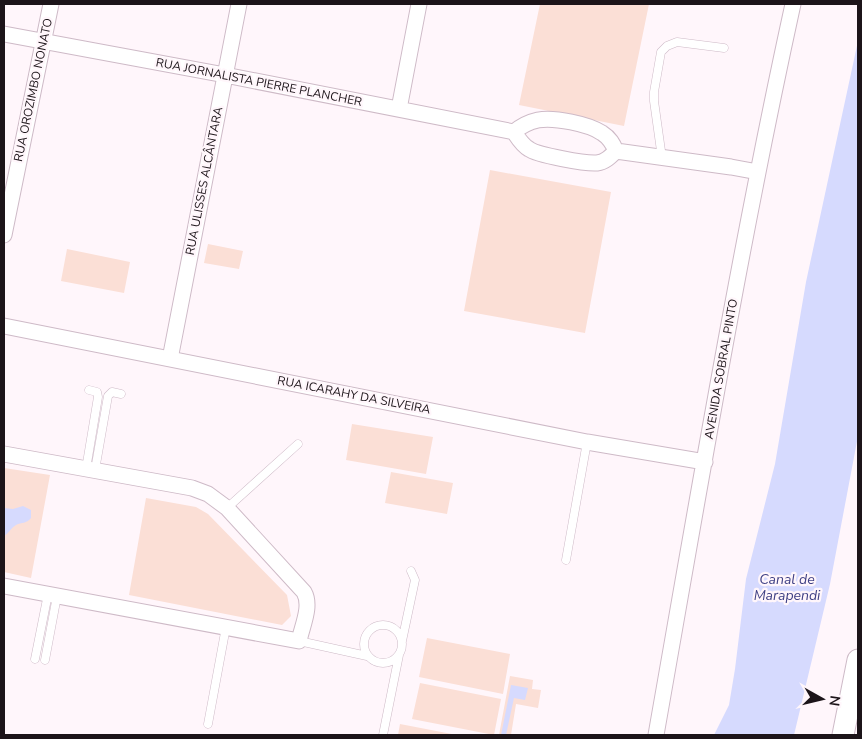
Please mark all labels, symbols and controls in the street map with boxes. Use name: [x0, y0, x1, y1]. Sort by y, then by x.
street label: RUA OROZIMBO NONATO: [10, 17, 56, 163]
street label: RUA JORNALISTA PIERRE PLANCHER: [155, 54, 363, 110]
street label: RUA ULISSES ALCÂNTARA: [182, 105, 226, 257]
street label: AVENIDA SOBRAL PINTO: [701, 298, 741, 440]
street label: RUA ICARAHY DA SILVEIRA: [276, 372, 432, 418]
water label: Canal de Marapendi: [754, 570, 821, 605]
north arrow: [797, 674, 847, 724]
text: N: [824, 694, 845, 707]

